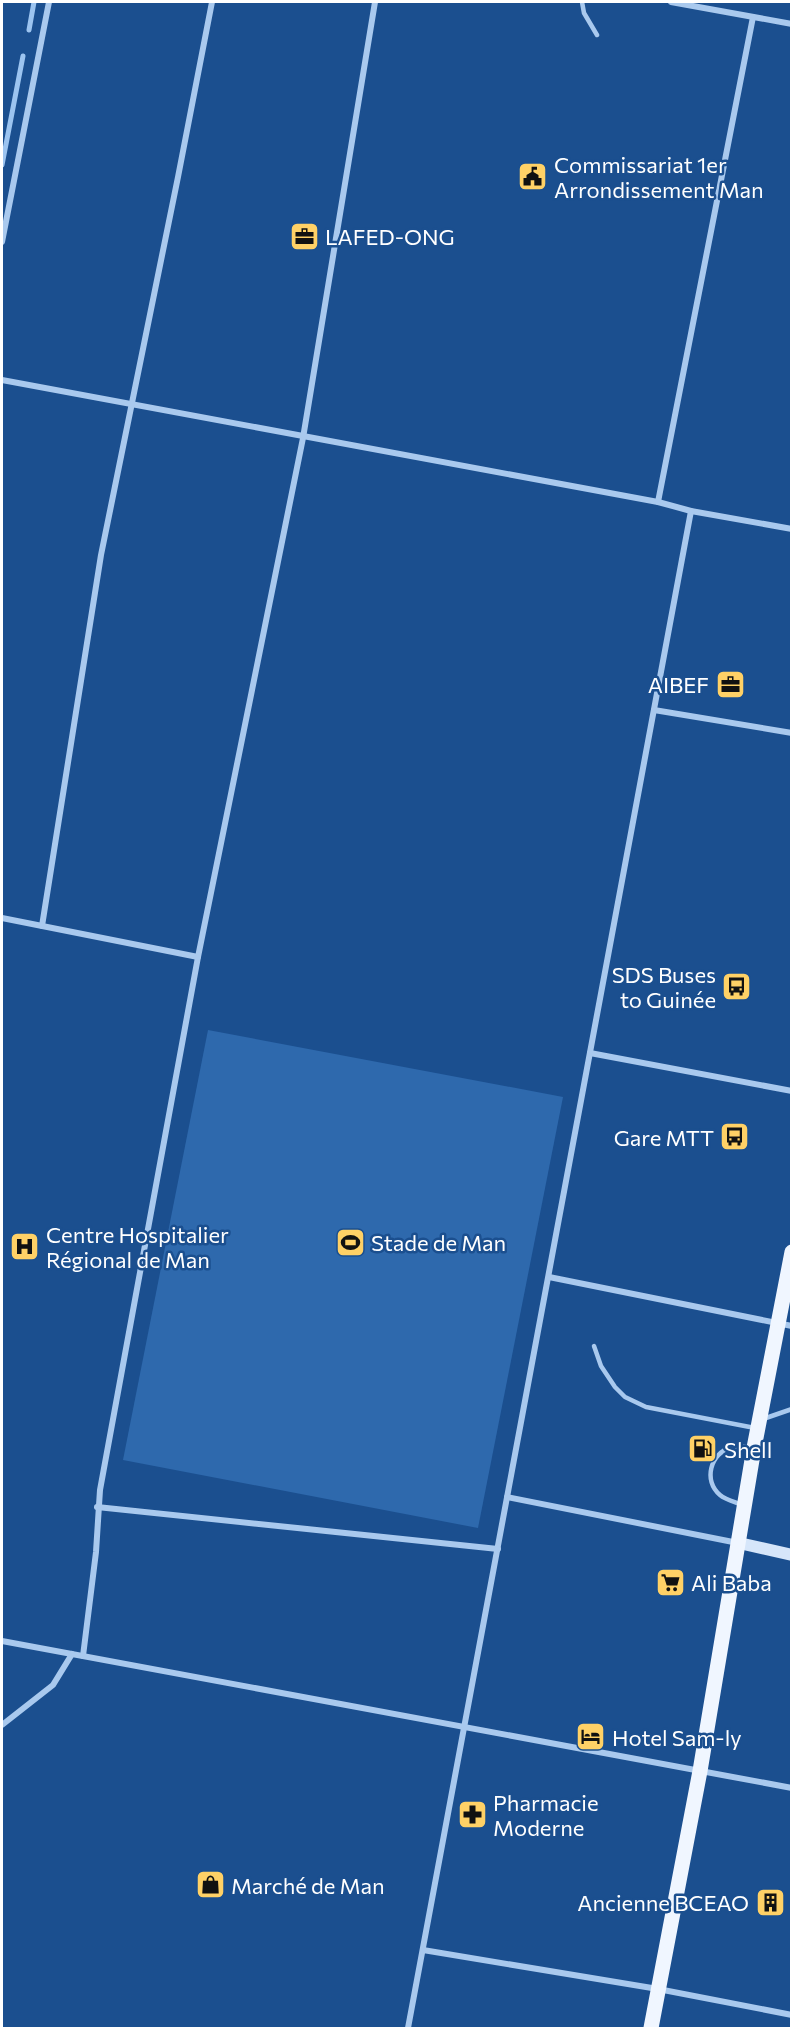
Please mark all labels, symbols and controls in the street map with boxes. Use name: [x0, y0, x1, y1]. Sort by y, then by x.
place label: Commissariat 1er Arrondissement Man: [554, 151, 764, 203]
public building icon: Commissariat 1er Arrondissement Man: [517, 161, 549, 193]
office icon: LAFED-ONG: [288, 220, 320, 252]
place label: LAFED-ONG: [325, 223, 455, 250]
office icon: AIBEF: [714, 668, 746, 700]
place label: AIBEF: [648, 671, 709, 698]
place label: SDS Buses to Guinée: [612, 961, 716, 1013]
bus stop icon: SDS Buses to Guinée: [721, 971, 753, 1003]
bus stop icon: Gare MTT: [719, 1121, 751, 1153]
place label: Gare MTT: [614, 1124, 714, 1151]
place label: Centre Hospitalier Régional de Man: [46, 1221, 229, 1273]
sports icon: Stade de Man: [334, 1226, 366, 1258]
place label: Stade de Man: [371, 1229, 506, 1256]
hospital icon: Centre Hospitalier Régional de Man: [9, 1231, 41, 1263]
fuel station icon: Shell: [687, 1433, 719, 1465]
place label: Shell: [724, 1436, 772, 1463]
supermarket icon: Ali Baba: [654, 1566, 686, 1598]
place label: Ali Baba: [691, 1569, 772, 1596]
hotel icon: Hotel Sam-ly: [575, 1721, 607, 1753]
place label: Hotel Sam-ly: [612, 1724, 742, 1751]
place label: Pharmacie Moderne: [493, 1789, 599, 1841]
pharmacy icon: Pharmacie Moderne: [456, 1799, 488, 1831]
shop icon: Marché de Man: [194, 1869, 226, 1901]
place label: Marché de Man: [231, 1872, 385, 1899]
building icon: Ancienne BCEAO: [754, 1886, 786, 1918]
place label: Ancienne BCEAO: [577, 1889, 749, 1916]

